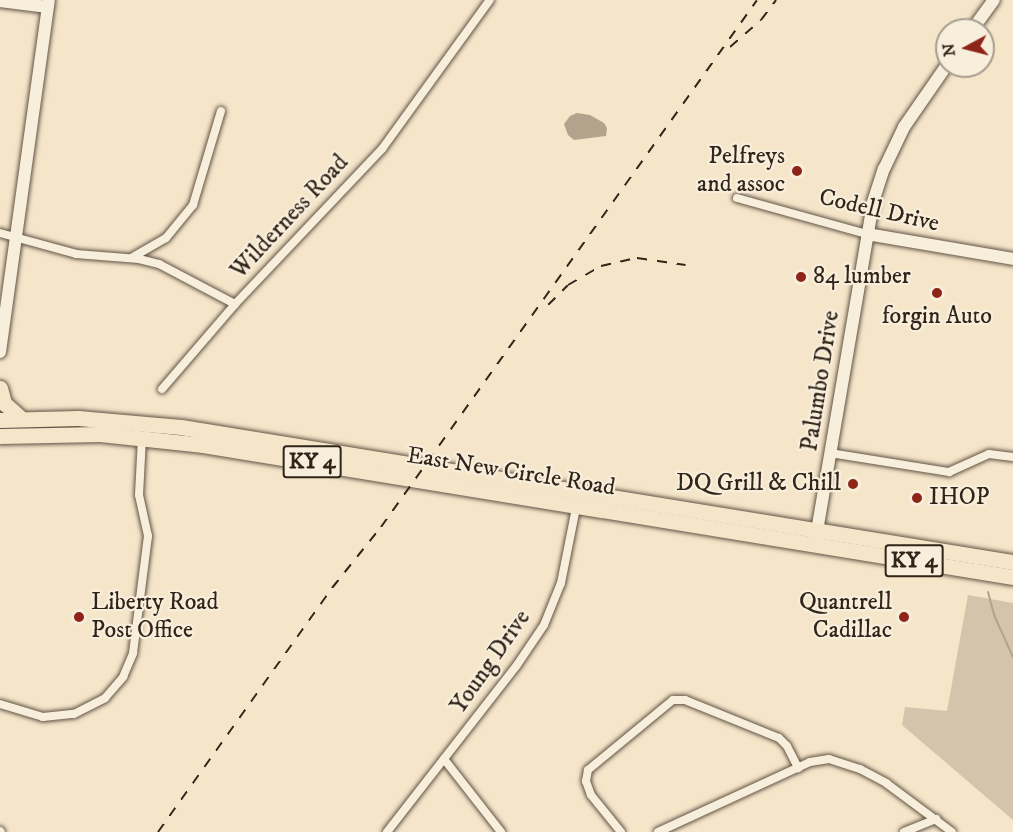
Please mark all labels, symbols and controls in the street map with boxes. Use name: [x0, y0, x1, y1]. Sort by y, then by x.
north arrow: [935, 18, 995, 78]
text: N: [938, 42, 960, 58]
place label: Pelfreys and assoc: [697, 143, 785, 199]
street label: Wilderness Road: [225, 149, 355, 285]
marker: Pelfreys and assoc: [790, 164, 804, 178]
street label: Codell Drive: [816, 183, 942, 239]
place label: 84 lumber: [813, 263, 911, 291]
marker: 84 lumber: [794, 270, 808, 284]
marker: forgin Auto: [930, 286, 944, 300]
place label: forgin Auto: [882, 303, 992, 331]
street label: Palumbo Drive: [796, 308, 846, 454]
street label: East New Circle Road: [405, 441, 617, 503]
road number: KY 4: [282, 443, 342, 481]
place label: DQ Grill & Chill: [676, 470, 841, 498]
marker: DQ Grill & Chill: [846, 477, 860, 491]
place label: IHOP: [929, 484, 989, 512]
marker: IHOP: [910, 491, 924, 505]
road number: KY 4: [884, 542, 944, 580]
place label: Liberty Road Post Office: [91, 589, 219, 645]
place label: Quantrell Cadillac: [799, 589, 892, 645]
street label: Young Drive: [445, 605, 537, 719]
marker: Liberty Road Post Office: [72, 610, 86, 624]
marker: Quantrell Cadillac: [897, 610, 911, 624]

